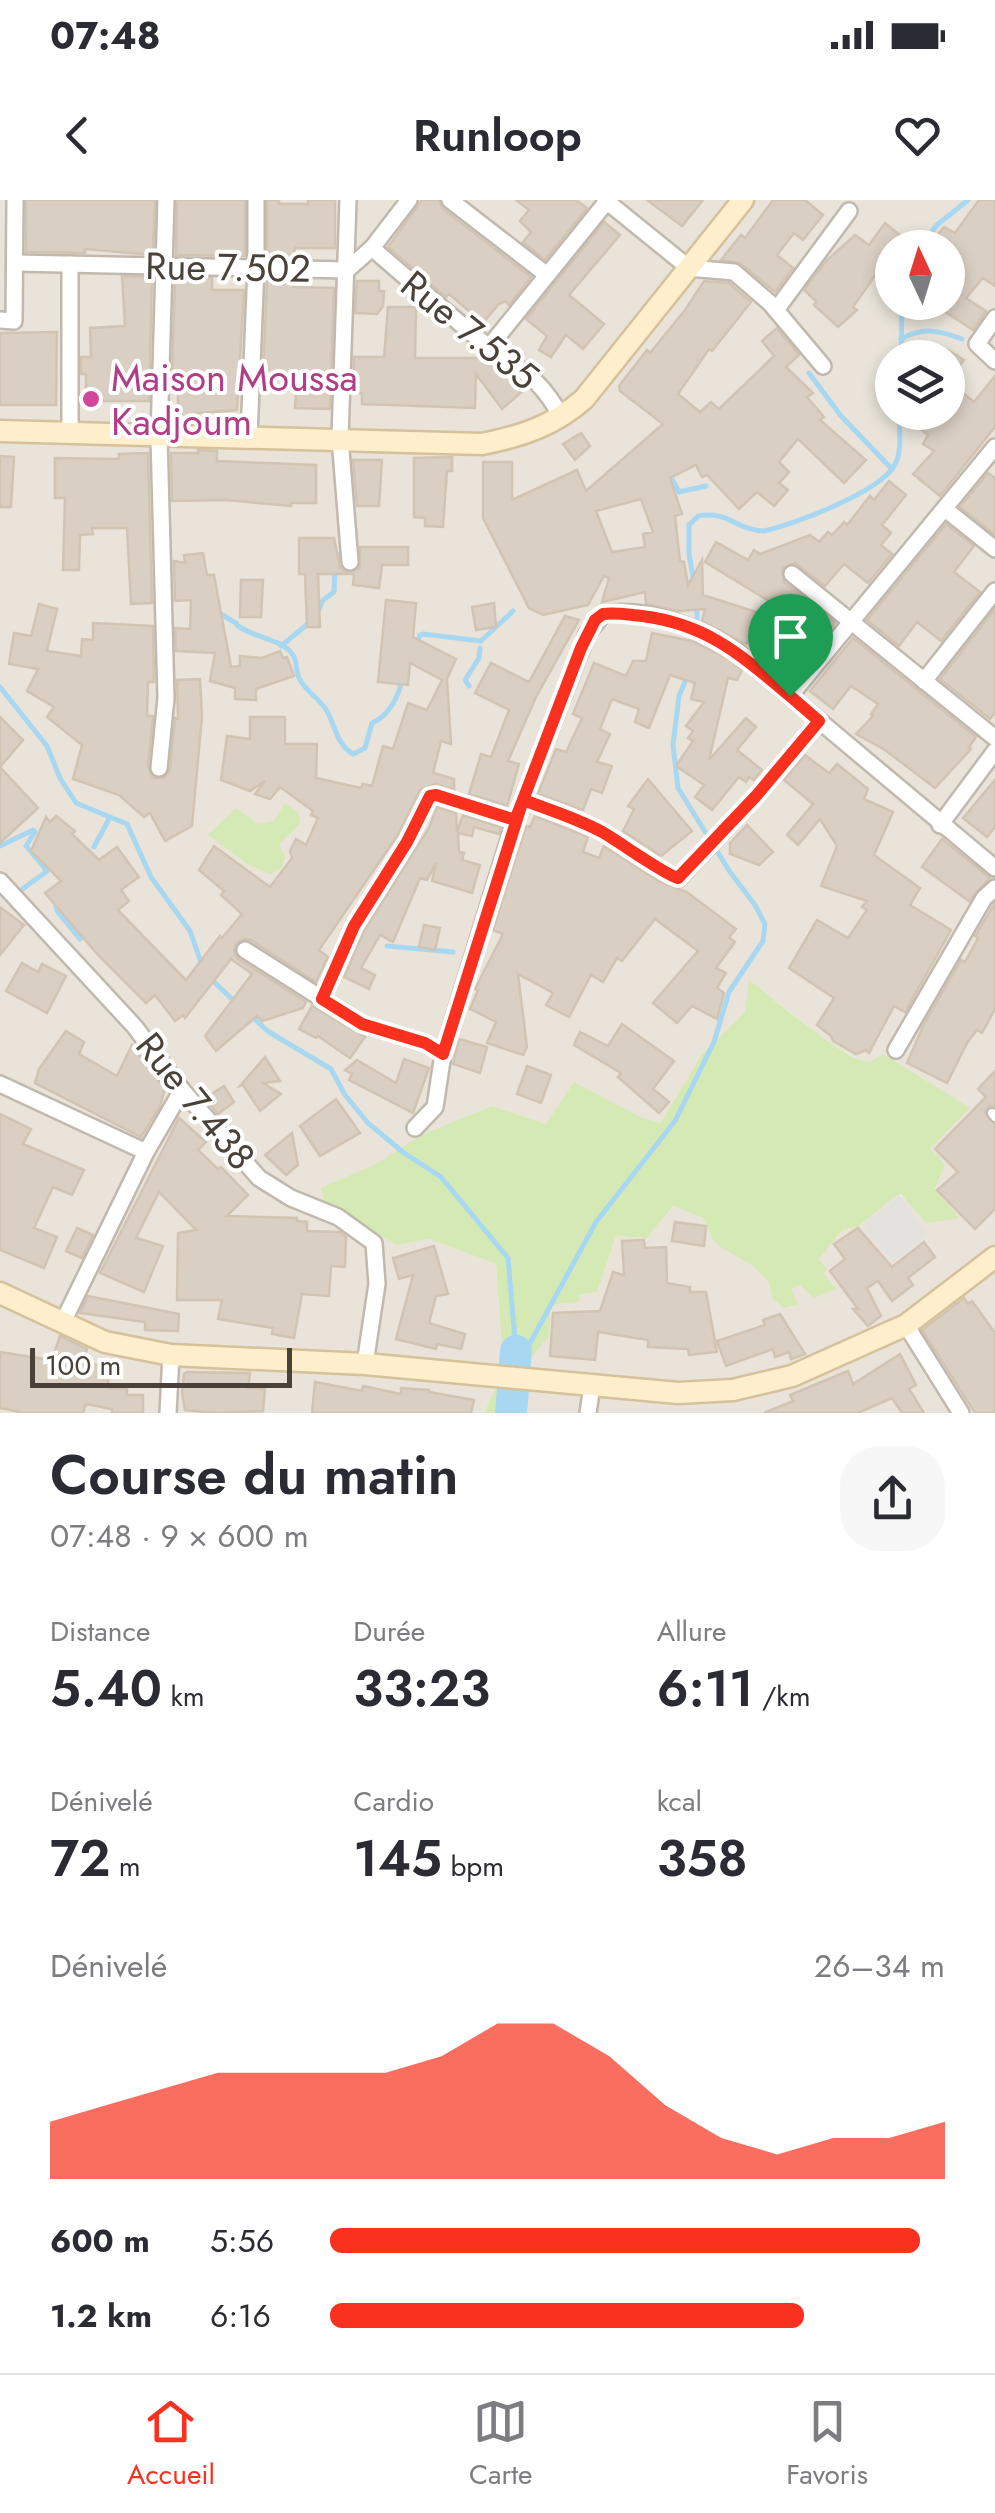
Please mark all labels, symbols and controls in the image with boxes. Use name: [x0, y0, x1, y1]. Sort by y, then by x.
text: 07:48: [50, 8, 161, 63]
text: Runloop: [413, 103, 582, 168]
icon: back: [50, 108, 105, 163]
icon: heart: [890, 108, 945, 163]
north arrow: [875, 230, 965, 320]
map controls: [875, 230, 965, 430]
street label: Rue 7.502: [145, 238, 311, 296]
street label: Rue 7.535: [389, 257, 551, 403]
button: layers: [875, 340, 965, 430]
place label: Maison Moussa Kadjoum: [111, 350, 358, 449]
marker: Maison Moussa Kadjoum: [80, 388, 102, 410]
pin: [748, 594, 833, 697]
icon: arrive: [763, 609, 818, 664]
street label: Rue 7.438: [123, 1020, 269, 1182]
scale bar: [30, 1343, 292, 1388]
text: 100 m: [45, 1345, 121, 1386]
text: Course du matin: [50, 1435, 459, 1515]
button: share: [840, 1446, 945, 1551]
text: 07:48 · 9 × 600 m: [50, 1513, 309, 1559]
text: Distance: [50, 1611, 150, 1652]
text: Durée: [353, 1611, 425, 1652]
text: Allure: [657, 1611, 726, 1652]
text: 5.40: [50, 1652, 162, 1725]
text: 33:23: [353, 1652, 490, 1725]
text: 6:11: [657, 1652, 754, 1725]
text: km: [162, 1676, 205, 1717]
text: /km: [754, 1676, 811, 1717]
text: Dénivelé: [50, 1781, 153, 1822]
text: Cardio: [353, 1781, 434, 1822]
text: kcal: [657, 1781, 702, 1822]
text: 72: [50, 1822, 110, 1895]
text: 145: [353, 1822, 442, 1895]
text: 358: [657, 1822, 748, 1895]
text: m: [110, 1846, 141, 1887]
text: bpm: [442, 1846, 504, 1887]
text: Dénivelé: [50, 1943, 167, 1989]
text: 26–34 m: [814, 1943, 945, 1989]
text: 600 m: [50, 2218, 150, 2264]
text: 5:56: [210, 2218, 274, 2264]
text: 1.2 km: [50, 2293, 152, 2339]
text: 6:16: [210, 2293, 271, 2339]
tab: Accueil: [127, 2394, 215, 2495]
tab: Carte: [469, 2394, 532, 2495]
tab: Favoris: [786, 2394, 868, 2495]

